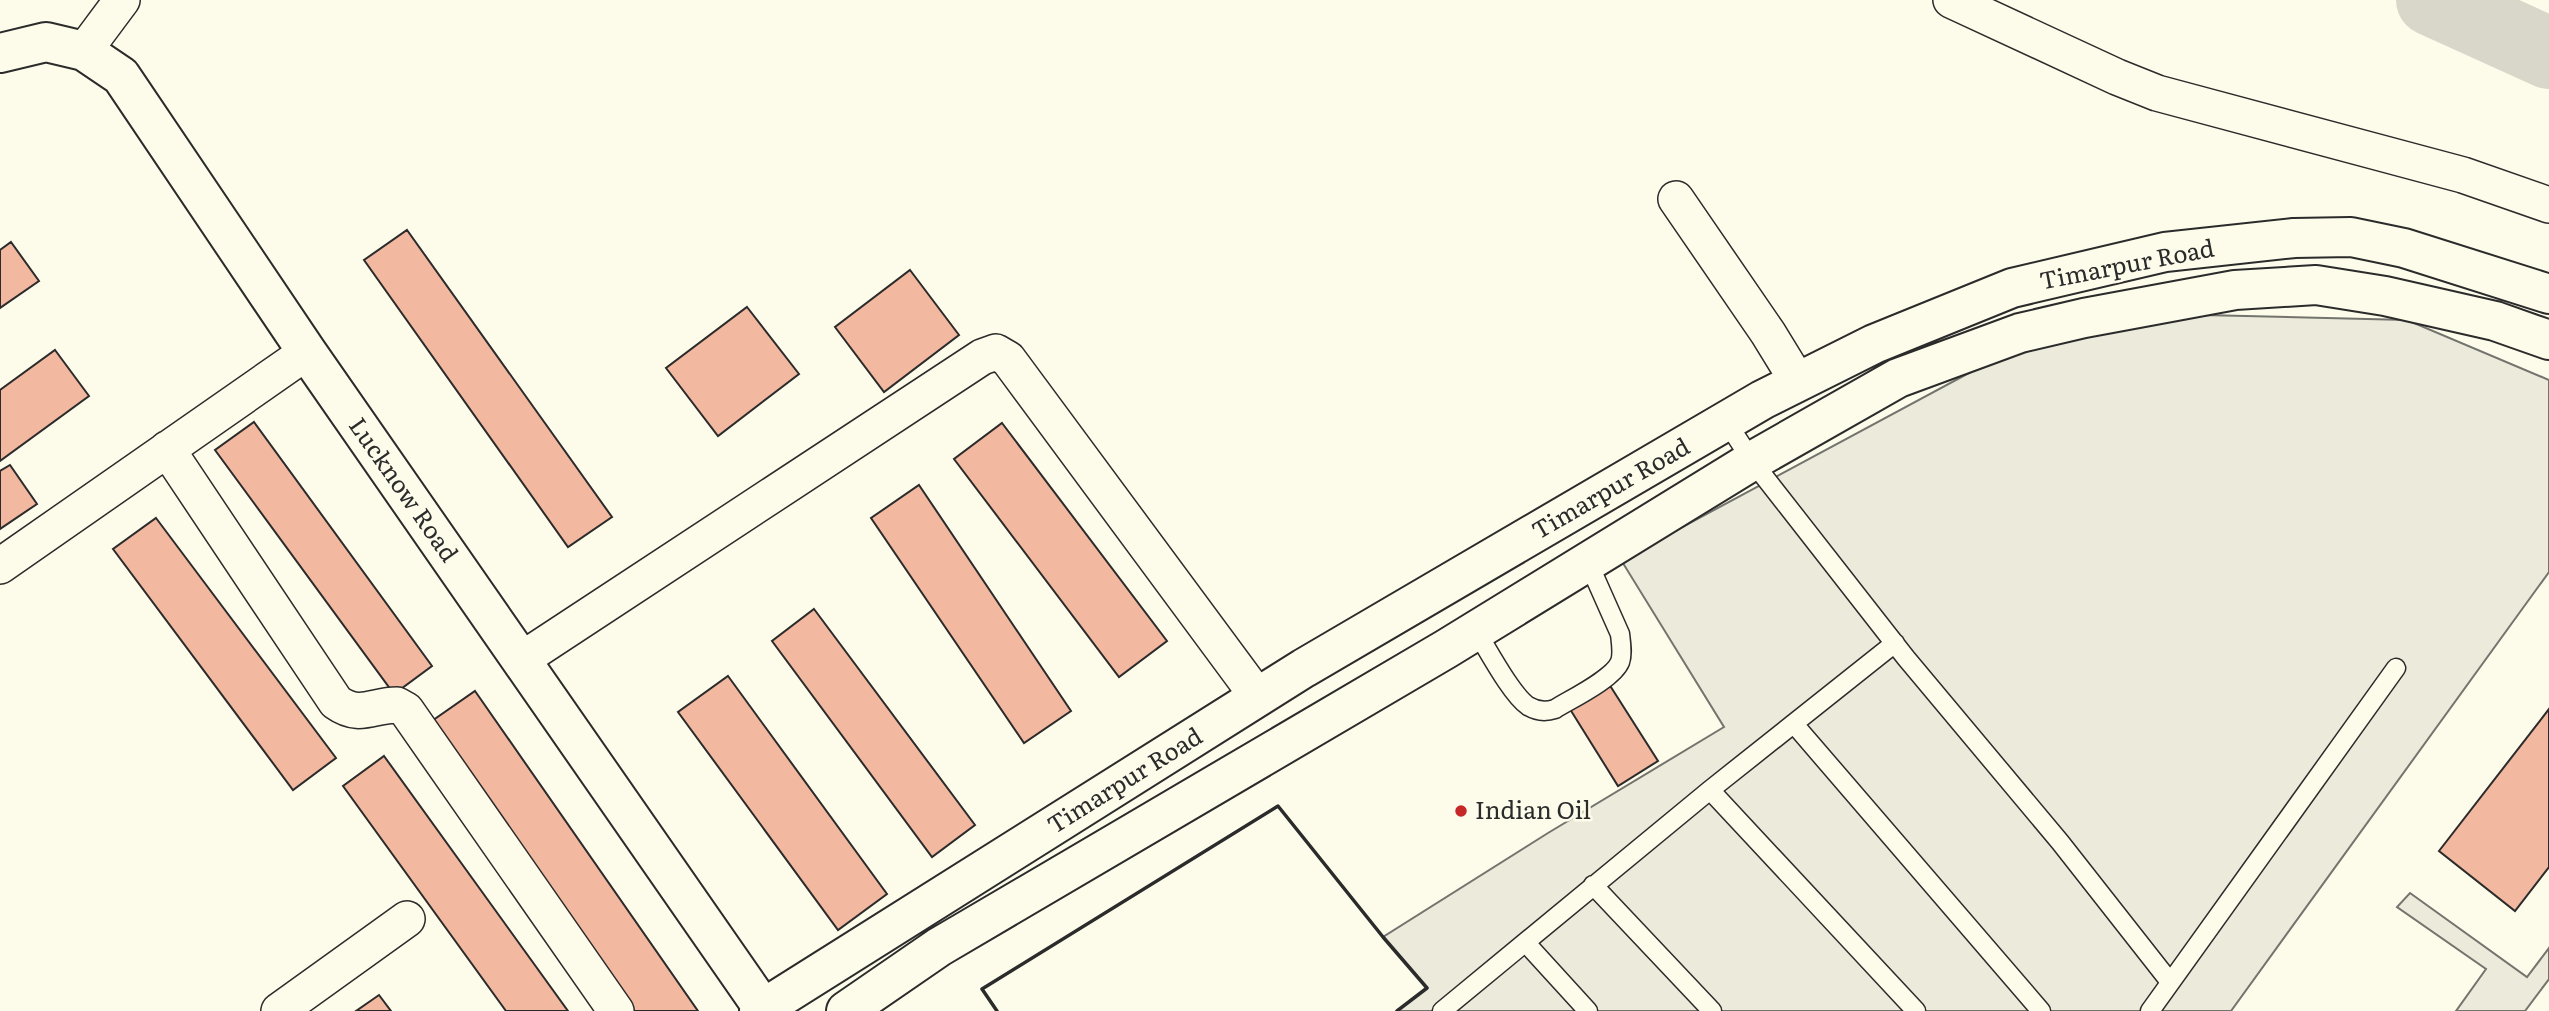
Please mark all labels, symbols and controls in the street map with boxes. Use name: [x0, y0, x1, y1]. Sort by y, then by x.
street label: Timarpur Road: [2036, 228, 2217, 297]
street label: Lucknow Road: [342, 409, 468, 568]
street label: Timarpur Road: [1524, 427, 1695, 546]
street label: Timarpur Road: [1039, 717, 1208, 841]
place label: Indian Oil: [1475, 791, 1591, 826]
marker: Indian Oil: [1453, 803, 1469, 819]

